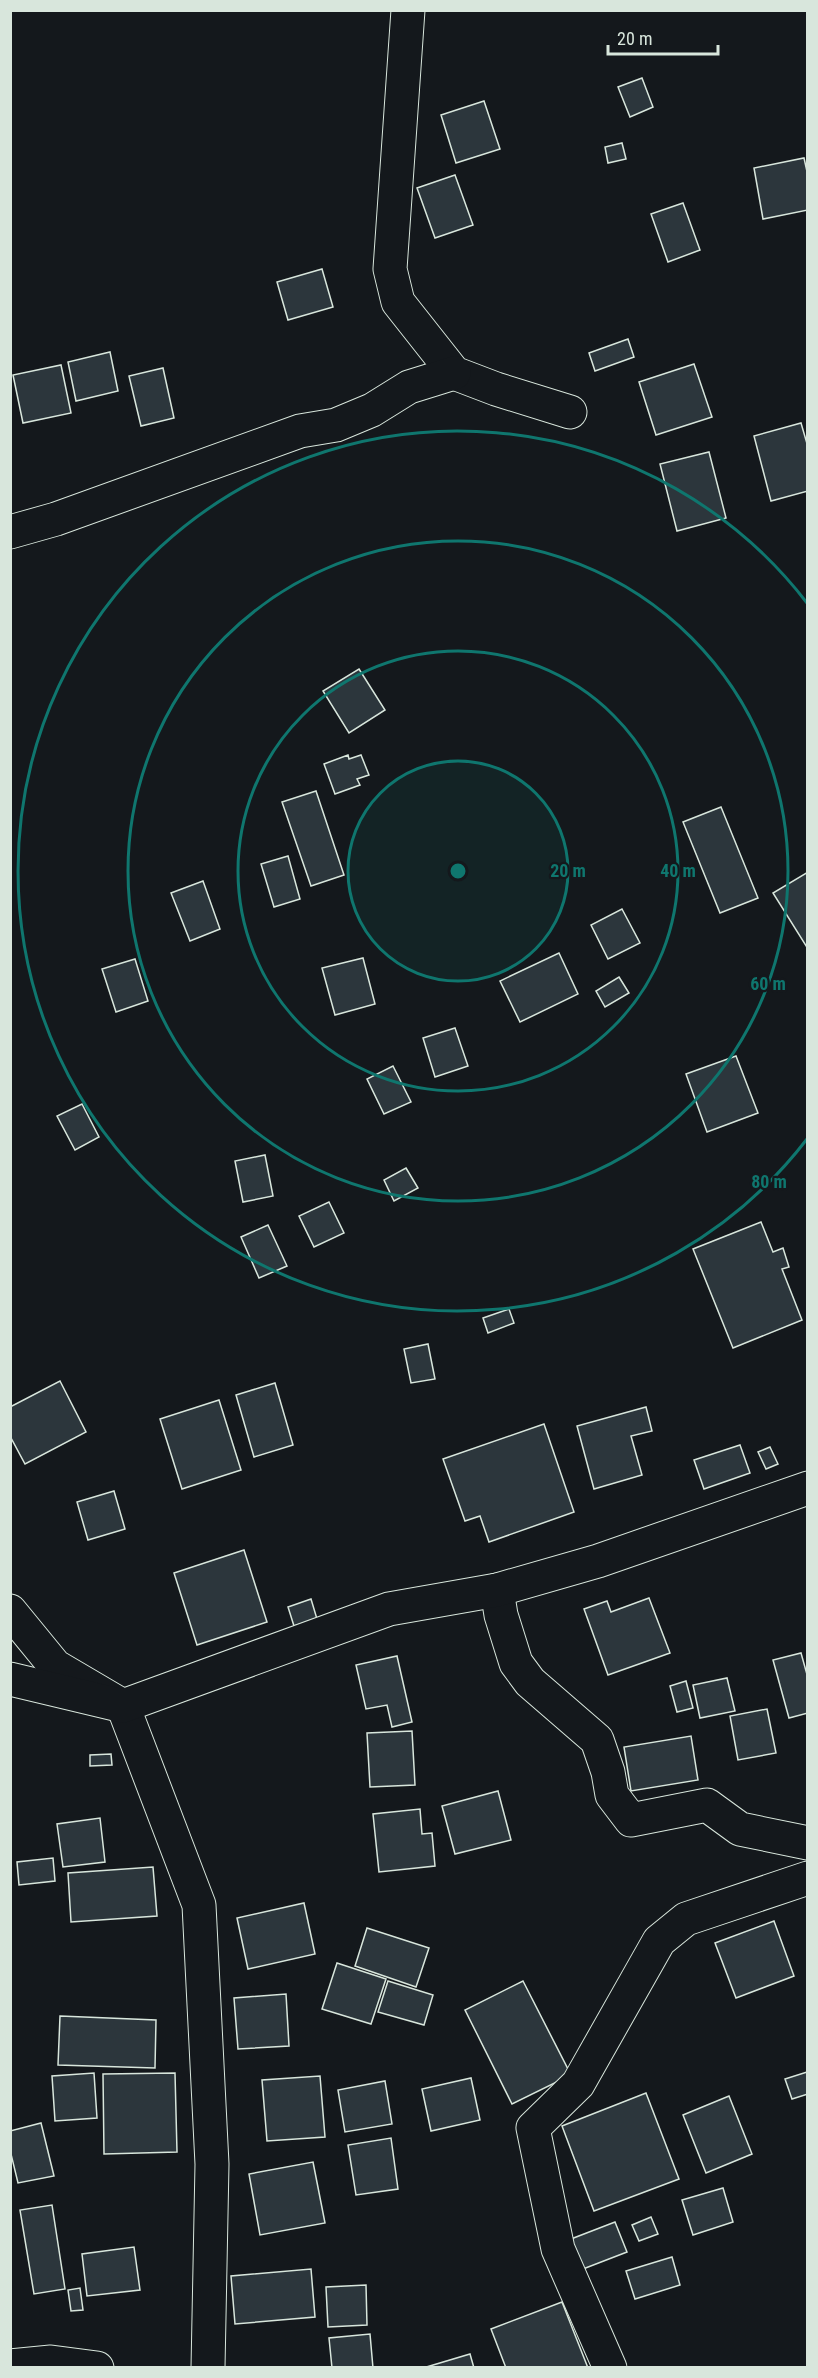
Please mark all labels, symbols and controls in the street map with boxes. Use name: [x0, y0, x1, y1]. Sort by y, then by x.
scale bar: [608, 18, 718, 56]
text: 20 m: [617, 28, 652, 49]
text: 20 m: [550, 860, 586, 881]
text: 40 m: [660, 860, 696, 881]
centre of rings: [448, 861, 468, 881]
text: 60 m: [750, 973, 786, 994]
text: 80 m: [751, 1171, 787, 1192]

